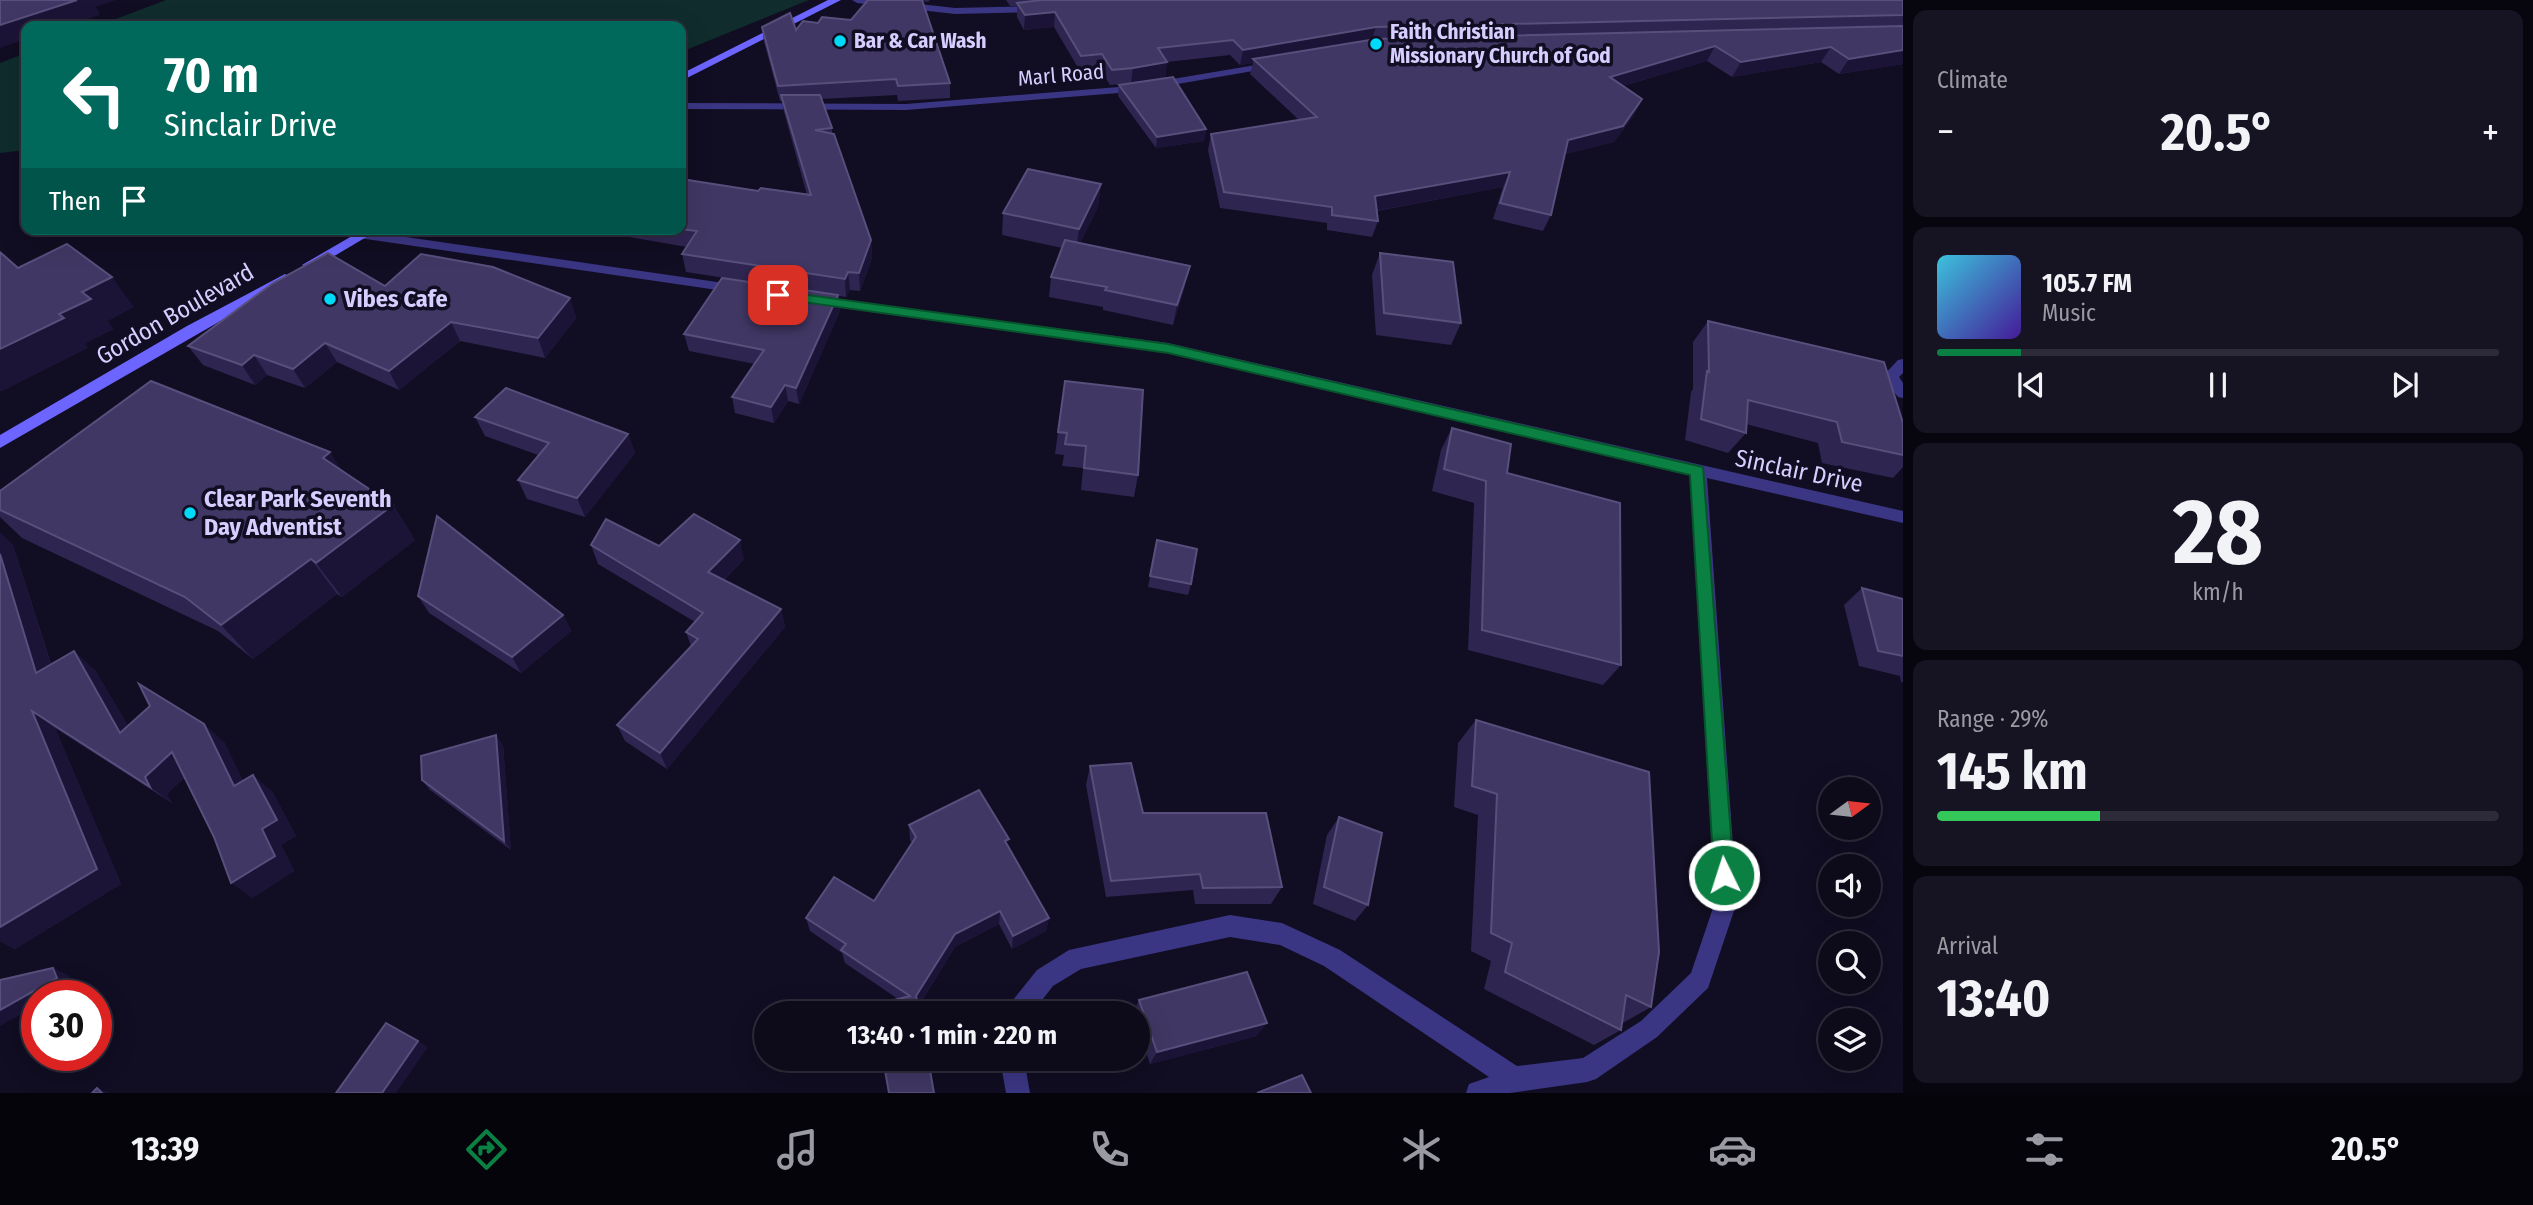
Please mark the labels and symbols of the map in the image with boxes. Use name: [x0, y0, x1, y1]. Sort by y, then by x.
place label: Faith Christian Missionary Church of God: [1390, 19, 1611, 69]
place label: Bar & Car Wash: [854, 28, 987, 54]
marker: Bar & Car Wash: [832, 33, 848, 49]
marker: Faith Christian Missionary Church of God: [1368, 36, 1384, 52]
street label: Marl Road: [1017, 58, 1105, 92]
street label: Gordon Boulevard: [91, 258, 259, 370]
pin: [748, 265, 808, 325]
place label: Vibes Cafe: [343, 285, 448, 313]
marker: Vibes Cafe: [322, 291, 338, 307]
street label: Sinclair Drive: [1733, 444, 1865, 498]
place label: Clear Park Seventh Day Adventist: [204, 485, 392, 541]
marker: Clear Park Seventh Day Adventist: [182, 505, 198, 521]
north arrow: [1818, 777, 1881, 840]
position arrow: [1687, 838, 1761, 912]
speed limit sign: 30: [21, 980, 112, 1071]

